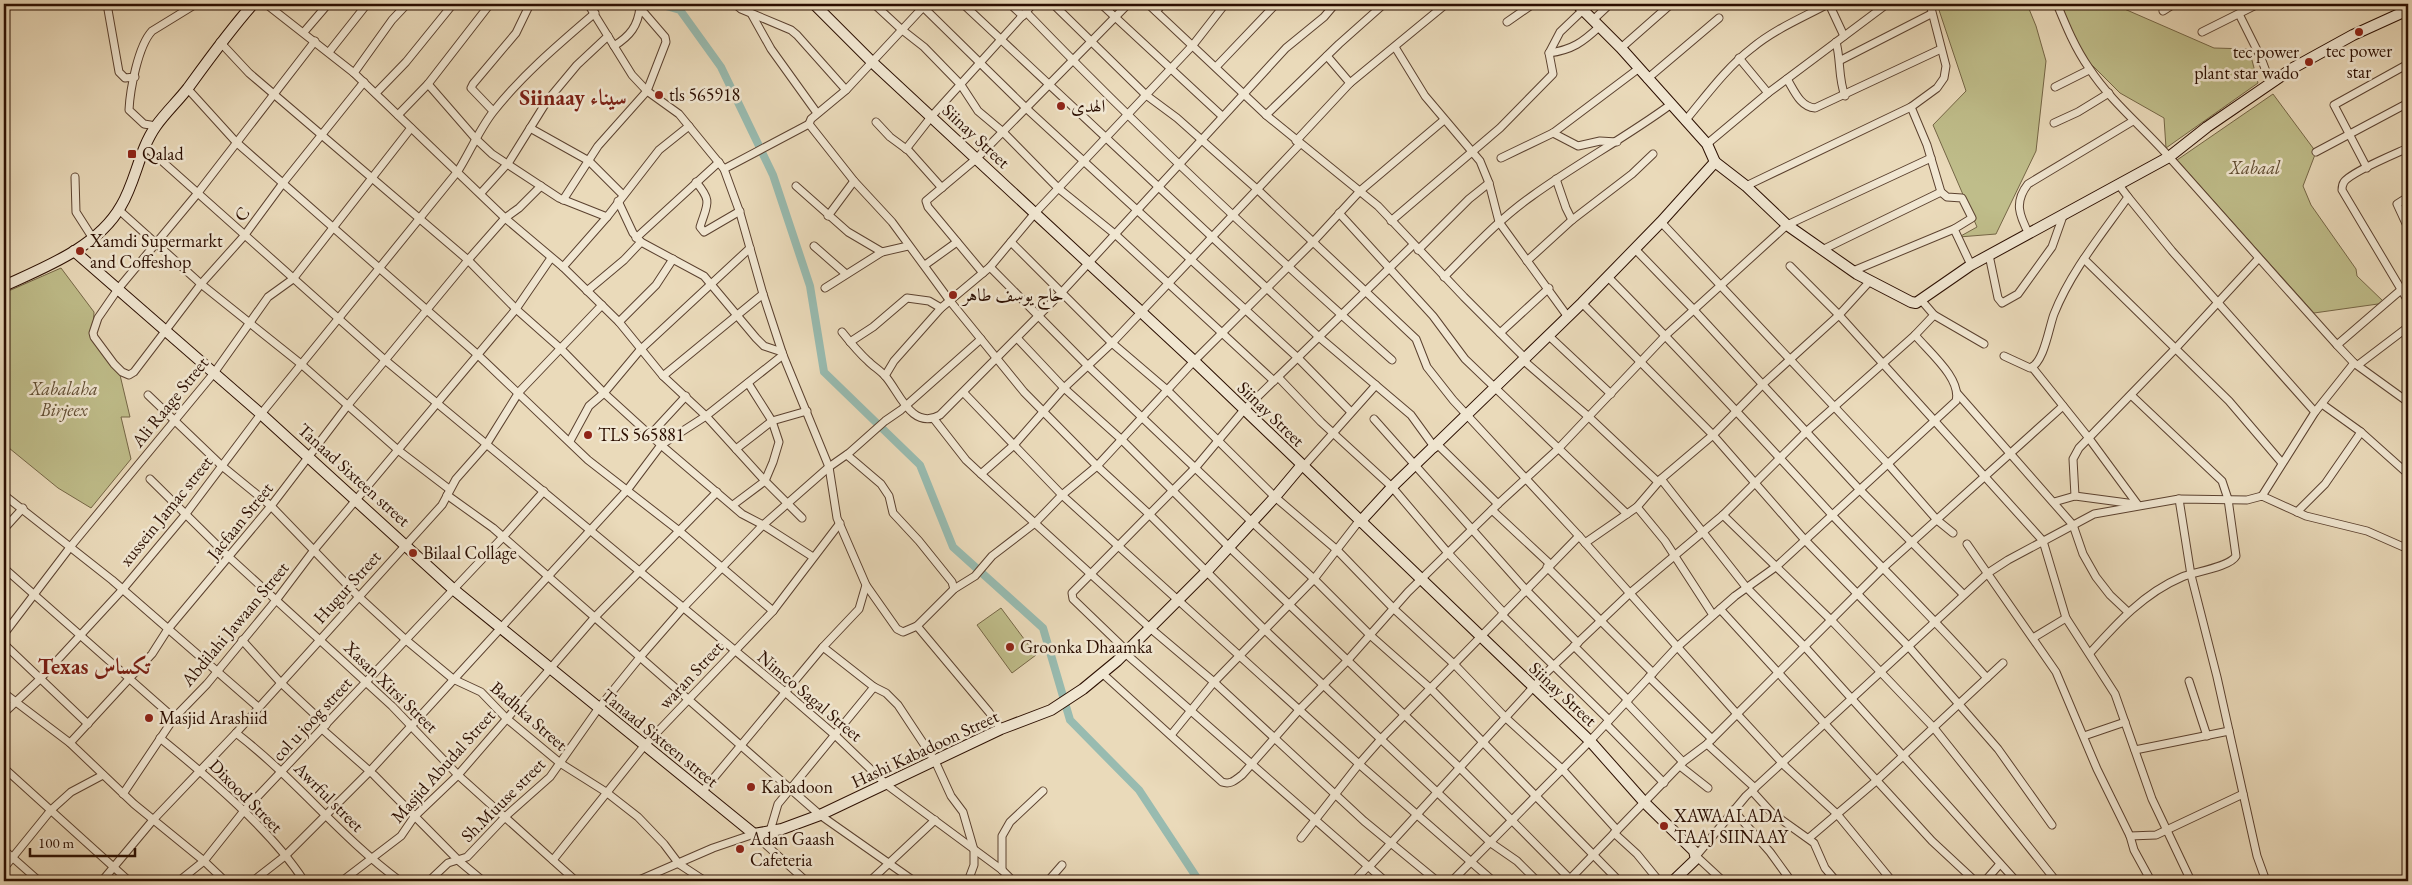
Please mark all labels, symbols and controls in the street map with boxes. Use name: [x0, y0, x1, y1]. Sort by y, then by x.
marker: tec power star: [2353, 26, 2365, 38]
place label: tec power star: [2326, 39, 2392, 83]
place label: tec power plant star wado: [2194, 40, 2299, 84]
marker: tec power plant star wado: [2303, 56, 2315, 68]
district label: Siinaay سيناء: [519, 83, 627, 112]
place label: tls 565918: [669, 83, 740, 106]
marker: tls 565918: [653, 89, 665, 101]
place label: الهدى: [1071, 94, 1106, 117]
street label: Siinay Street: [938, 98, 1015, 173]
marker: الهدى: [1055, 100, 1067, 112]
place label: Qalad: [142, 142, 184, 165]
marker: Qalad: [126, 148, 138, 160]
park label: Xabaal: [2228, 156, 2281, 179]
street label: C: [229, 202, 255, 226]
place label: Xamdi Supermarkt and Coffeshop: [89, 229, 223, 273]
marker: Xamdi Supermarkt and Coffeshop: [74, 245, 86, 257]
place label: حاج يوسف طاهر: [961, 283, 1064, 311]
marker: حاج يوسف طاهر: [947, 289, 959, 301]
street label: Ali Raage Street: [125, 351, 213, 452]
street label: Siinay Street: [1233, 376, 1310, 452]
park label: Xabalaha Birjeex: [28, 377, 98, 422]
street label: Tanaad Sixteen street: [293, 418, 416, 532]
place label: TLS 565881: [598, 423, 684, 446]
marker: TLS 565881: [582, 429, 594, 441]
street label: xussein Jamac street: [114, 450, 217, 571]
street label: Jacfaan Street: [200, 477, 278, 566]
place label: Bilaal Collage: [423, 541, 517, 564]
street label: Hugur Street: [308, 545, 386, 628]
marker: Bilaal Collage: [407, 547, 419, 559]
street label: Abdilahi Jawaan Street: [175, 556, 294, 692]
street label: Xasan Xirsi Street: [339, 635, 444, 738]
street label: waran Street: [653, 635, 728, 714]
place label: Groonka Dhaamka: [1020, 635, 1153, 658]
marker: Groonka Dhaamka: [1004, 641, 1016, 653]
street label: Nimco Sagal Street: [753, 645, 868, 746]
district label: Texas تكساس: [38, 652, 151, 681]
street label: Siinay Street: [1525, 656, 1602, 731]
street label: col u joog street: [267, 671, 357, 766]
street label: Badhka Street: [486, 676, 573, 756]
street label: Tanaad Sixteen street: [597, 683, 724, 792]
street label: Masjid Abudal Street: [386, 704, 500, 827]
street label: Hashi Kabadoon Street: [847, 704, 1002, 793]
place label: Masjid Arashiid: [159, 706, 269, 729]
marker: Masjid Arashiid: [143, 712, 155, 724]
street label: Sh.Muuse street: [455, 752, 550, 847]
street label: Dixood Street: [205, 754, 288, 838]
street label: Awrful street: [289, 756, 369, 837]
place label: Kabadoon: [761, 775, 833, 798]
marker: Kabadoon: [745, 781, 757, 793]
place label: XAWAALADA TAAJ SIINAAY: [1673, 804, 1790, 848]
marker: XAWAALADA TAAJ SIINAAY: [1658, 820, 1670, 832]
scale bar: [30, 825, 135, 857]
place label: Adan Gaash Cafeteria: [749, 827, 834, 871]
text: 100 m: [38, 833, 75, 852]
marker: Adan Gaash Cafeteria: [734, 843, 746, 855]

